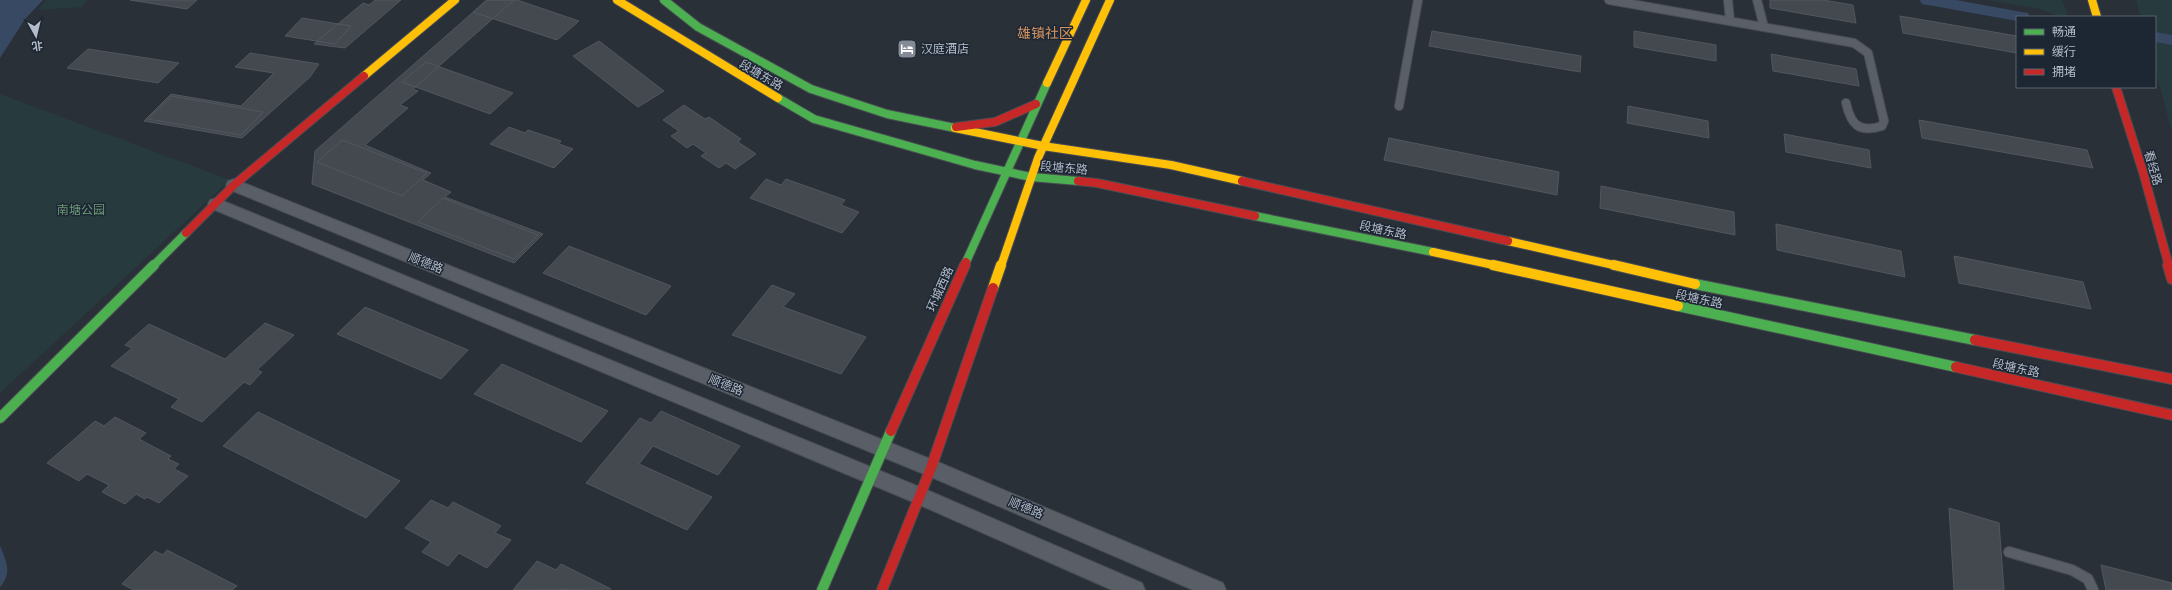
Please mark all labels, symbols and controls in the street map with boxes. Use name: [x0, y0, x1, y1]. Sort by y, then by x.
north arrow: [16, 16, 56, 56]
legend: [2016, 16, 2156, 88]
district label: 雄镇社区: [1017, 25, 1073, 42]
text: 畅通: [2052, 25, 2076, 39]
text: 北: [31, 38, 44, 53]
hotel icon: 汉庭酒店: [896, 38, 918, 60]
place label: 汉庭酒店: [921, 42, 969, 56]
text: 缓行: [2052, 45, 2076, 59]
street label: 段塘东路: [737, 57, 785, 93]
text: 拥堵: [2052, 65, 2076, 79]
street label: 看经路: [2141, 149, 2165, 187]
street label: 段塘东路: [1039, 159, 1089, 177]
park label: 南塘公园: [57, 203, 105, 217]
street label: 段塘东路: [1358, 218, 1408, 242]
street label: 顺德路: [407, 250, 445, 276]
street label: 环城西路: [924, 264, 956, 314]
street label: 段塘东路: [1674, 287, 1724, 311]
street label: 段塘东路: [1991, 356, 2041, 380]
street label: 顺德路: [707, 372, 745, 398]
street label: 顺德路: [1007, 495, 1045, 521]

